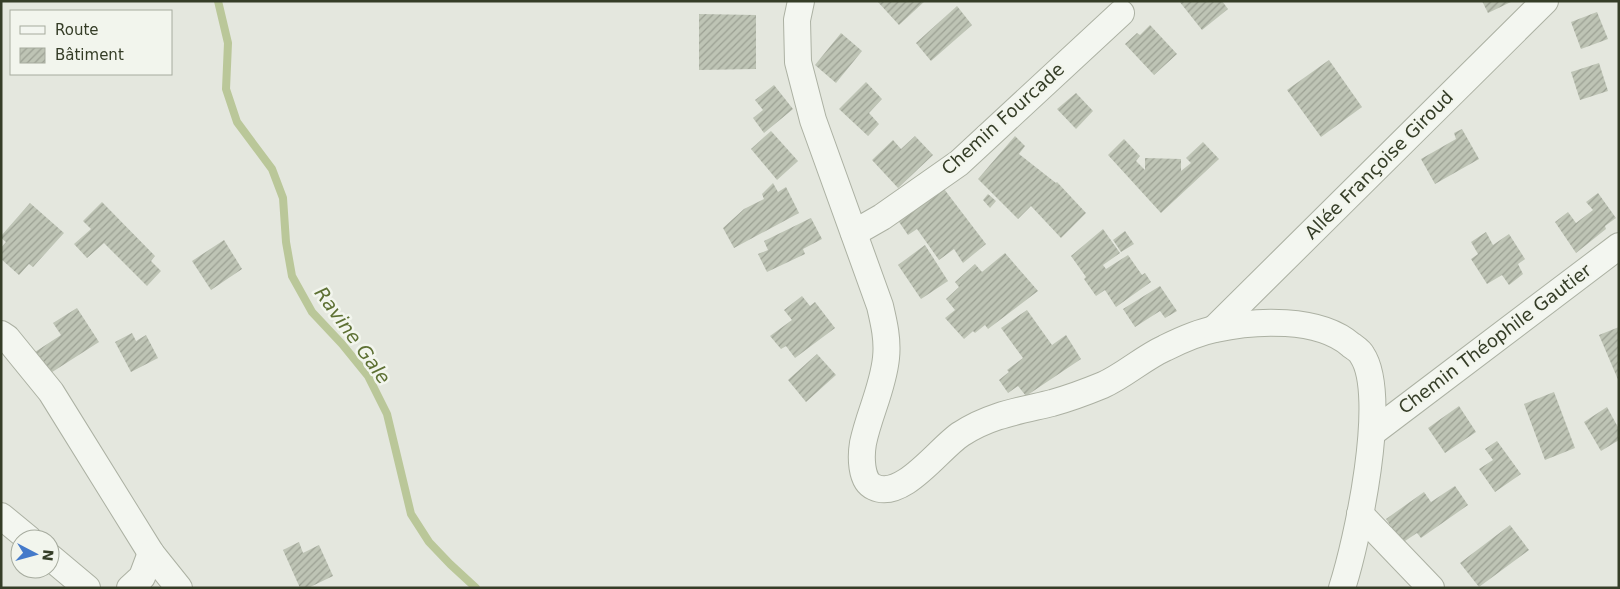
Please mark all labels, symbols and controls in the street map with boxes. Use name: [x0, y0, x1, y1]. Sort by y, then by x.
legend: [10, 10, 172, 75]
text: Route: [55, 21, 99, 39]
text: Bâtiment: [55, 46, 124, 64]
street label: Chemin Fourcade: [937, 58, 1068, 179]
street label: Allée Françoise Giroud: [1300, 86, 1457, 243]
street label: Chemin Théophile Gautier: [1394, 259, 1596, 418]
water label: Ravine Gale: [310, 282, 396, 388]
north arrow: [10, 529, 60, 579]
text: N: [39, 549, 56, 562]

